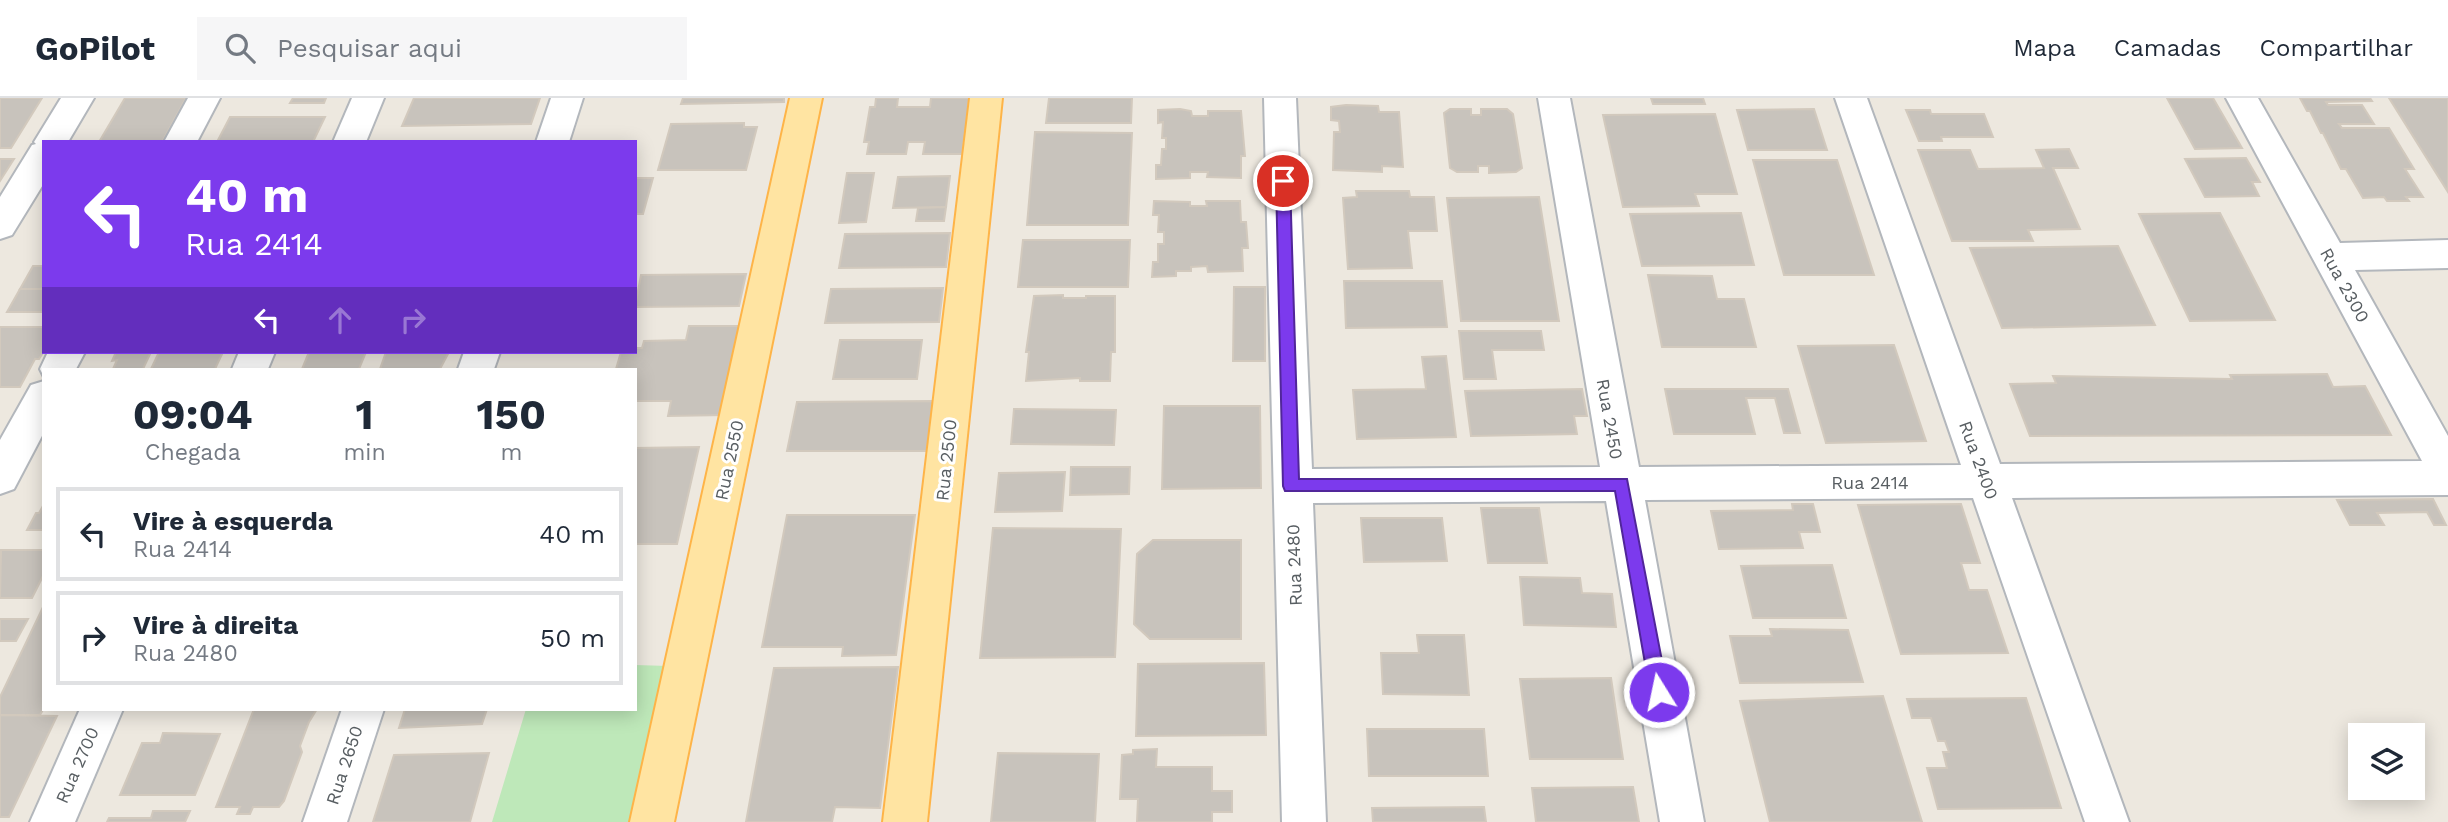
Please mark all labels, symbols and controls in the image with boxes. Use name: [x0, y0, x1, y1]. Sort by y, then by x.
search box: [197, 17, 687, 80]
text: GoPilot: [35, 29, 155, 68]
icon: search: [221, 29, 259, 67]
text: Pesquisar aqui: [277, 33, 462, 63]
text: Mapa: [2013, 34, 2076, 62]
text: Camadas: [2114, 34, 2222, 62]
text: Compartilhar: [2260, 34, 2413, 62]
pin: [1253, 151, 1313, 211]
icon: arrive: [1264, 162, 1302, 200]
text: 40 m: [185, 166, 308, 224]
icon: left: [70, 168, 161, 259]
text: Rua 2414: [185, 225, 323, 263]
street label: Rua 2300: [2316, 244, 2374, 326]
icon: left: [248, 301, 286, 339]
icon: ahead: [321, 301, 359, 339]
icon: right: [394, 301, 432, 339]
street label: Rua 2450: [1593, 377, 1627, 461]
text: 09:04: [133, 390, 253, 439]
text: 1: [356, 390, 374, 439]
text: 150: [477, 390, 546, 439]
street label: Rua 2550: [710, 418, 748, 502]
street label: Rua 2500: [931, 418, 961, 502]
street label: Rua 2400: [1955, 418, 2003, 502]
text: Chegada: [145, 439, 241, 466]
text: min: [343, 439, 386, 466]
text: m: [500, 439, 522, 466]
street label: Rua 2414: [1831, 472, 1909, 493]
text: Vire à esquerda: [133, 506, 333, 536]
icon: left: [74, 515, 112, 553]
text: 40 m: [539, 519, 605, 549]
street label: Rua 2480: [1282, 524, 1306, 606]
text: Rua 2414: [133, 536, 232, 563]
text: Vire à direita: [133, 610, 298, 640]
icon: right: [74, 619, 112, 657]
text: 50 m: [540, 623, 605, 653]
text: Rua 2480: [133, 640, 238, 667]
position arrow: [1622, 655, 1696, 729]
street label: Rua 2650: [321, 723, 367, 807]
map controls: [2348, 723, 2425, 800]
button: layers: [2348, 723, 2425, 800]
street label: Rua 2700: [51, 724, 103, 806]

